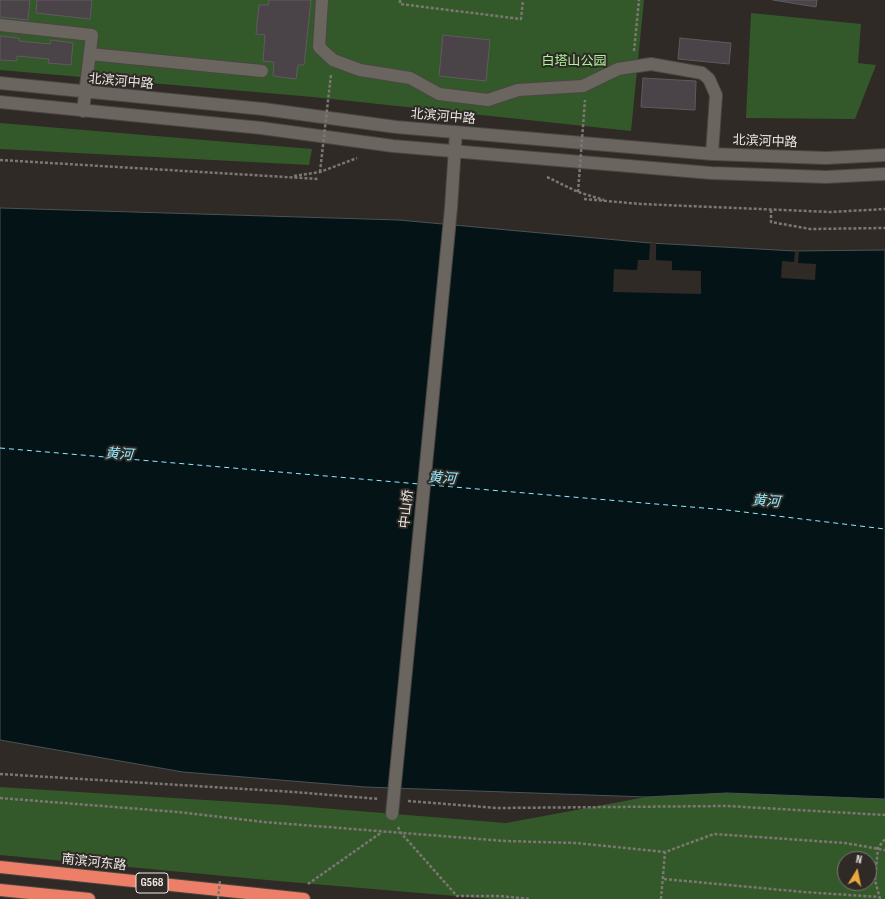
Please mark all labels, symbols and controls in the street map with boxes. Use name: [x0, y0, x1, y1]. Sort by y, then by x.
park label: 白塔山公园: [542, 54, 606, 70]
street label: 北滨河中路: [88, 71, 154, 93]
street label: 北滨河中路: [410, 106, 476, 128]
street label: 北滨河中路: [732, 133, 798, 151]
water label: 黄河: [104, 446, 134, 464]
water label: 黄河: [427, 470, 457, 488]
street label: 中山桥: [397, 489, 417, 529]
water label: 黄河: [751, 493, 781, 511]
north arrow: [837, 851, 877, 891]
street label: 南滨河东路: [61, 852, 127, 874]
text: N: [855, 853, 863, 867]
road number: G568: [136, 873, 168, 893]

